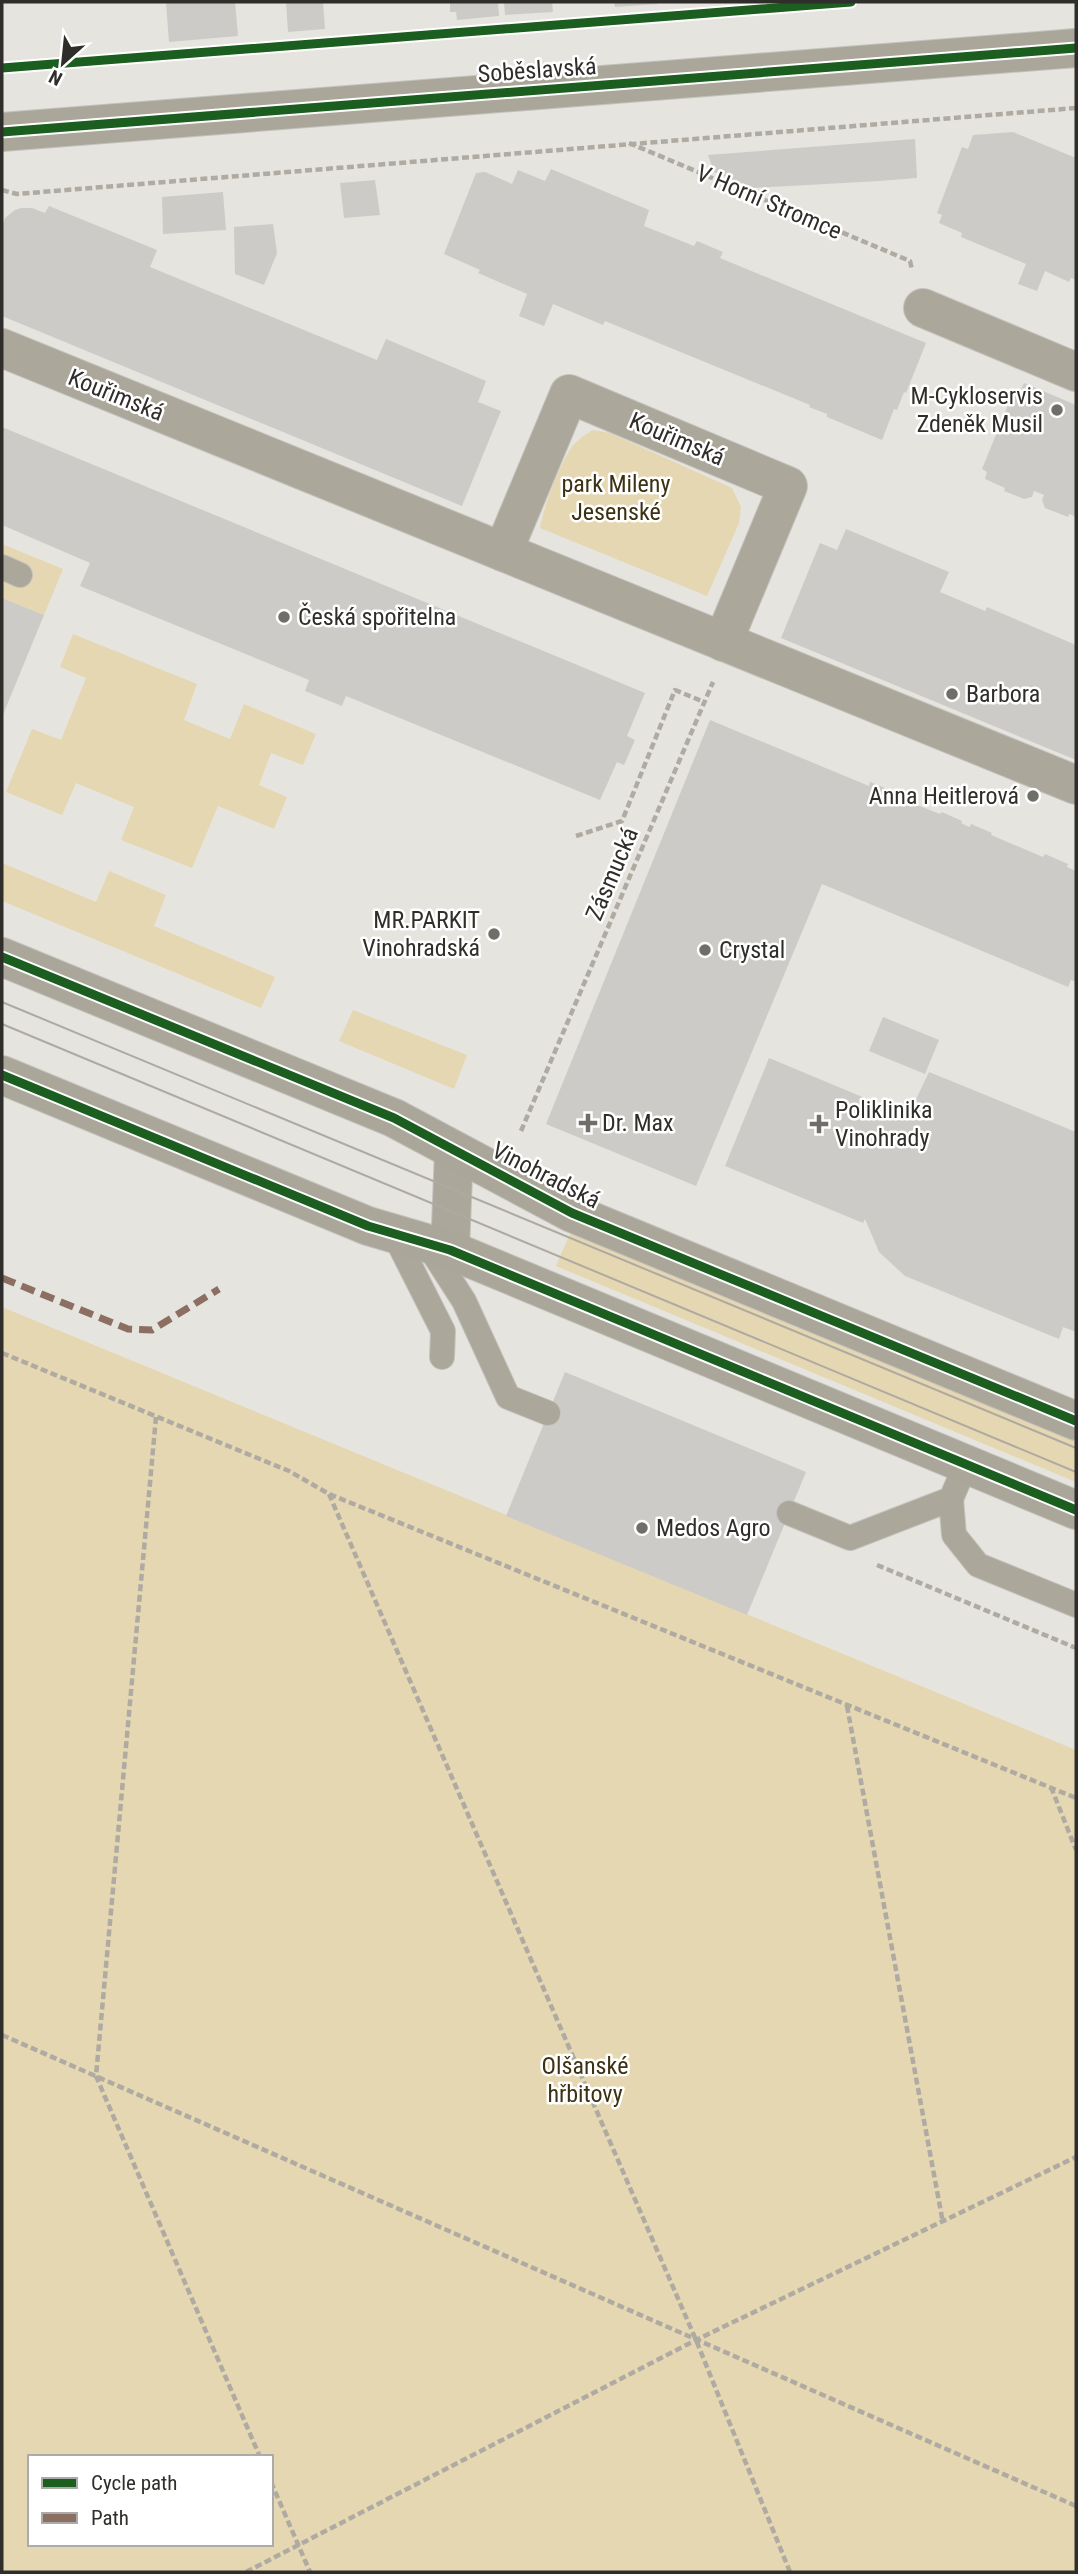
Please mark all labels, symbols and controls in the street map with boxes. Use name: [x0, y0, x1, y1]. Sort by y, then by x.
north arrow: [28, 28, 98, 98]
street label: Soběslavská: [477, 52, 597, 88]
text: N: [45, 65, 66, 91]
street label: V Horní Stromce: [692, 159, 846, 245]
street label: Kouřimská: [64, 363, 168, 427]
place label: M-Cykloservis Zdeněk Musil: [911, 382, 1043, 438]
marker: M-Cykloservis Zdeněk Musil: [1049, 402, 1065, 418]
street label: Kouřimská: [625, 406, 729, 472]
park label: park Mileny Jesenské: [562, 470, 670, 526]
place label: Česká spořitelna: [298, 602, 456, 631]
marker: Česká spořitelna: [276, 609, 292, 625]
place label: Barbora: [966, 680, 1040, 708]
marker: Barbora: [944, 686, 960, 702]
place label: Anna Heitlerová: [869, 782, 1019, 810]
marker: Anna Heitlerová: [1025, 788, 1041, 804]
street label: Zásmucká: [580, 823, 644, 925]
place label: MR.PARKIT Vinohradská: [362, 906, 480, 962]
marker: MR.PARKIT Vinohradská: [486, 926, 502, 942]
place label: Crystal: [719, 936, 785, 964]
marker: Crystal: [697, 942, 713, 958]
place label: Poliklinika Vinohrady: [835, 1096, 933, 1152]
place label: Dr. Max: [602, 1109, 674, 1137]
marker: Poliklinika Vinohrady: [809, 1114, 829, 1134]
marker: Dr. Max: [580, 1115, 596, 1131]
street label: Vinohradská: [487, 1136, 605, 1214]
place label: Medos Agro: [656, 1514, 771, 1542]
marker: Medos Agro: [634, 1520, 650, 1536]
park label: Olšanské hřbitovy: [542, 2052, 628, 2108]
legend: [28, 2455, 273, 2546]
text: Cycle path: [91, 2471, 177, 2495]
text: Path: [91, 2506, 129, 2530]

